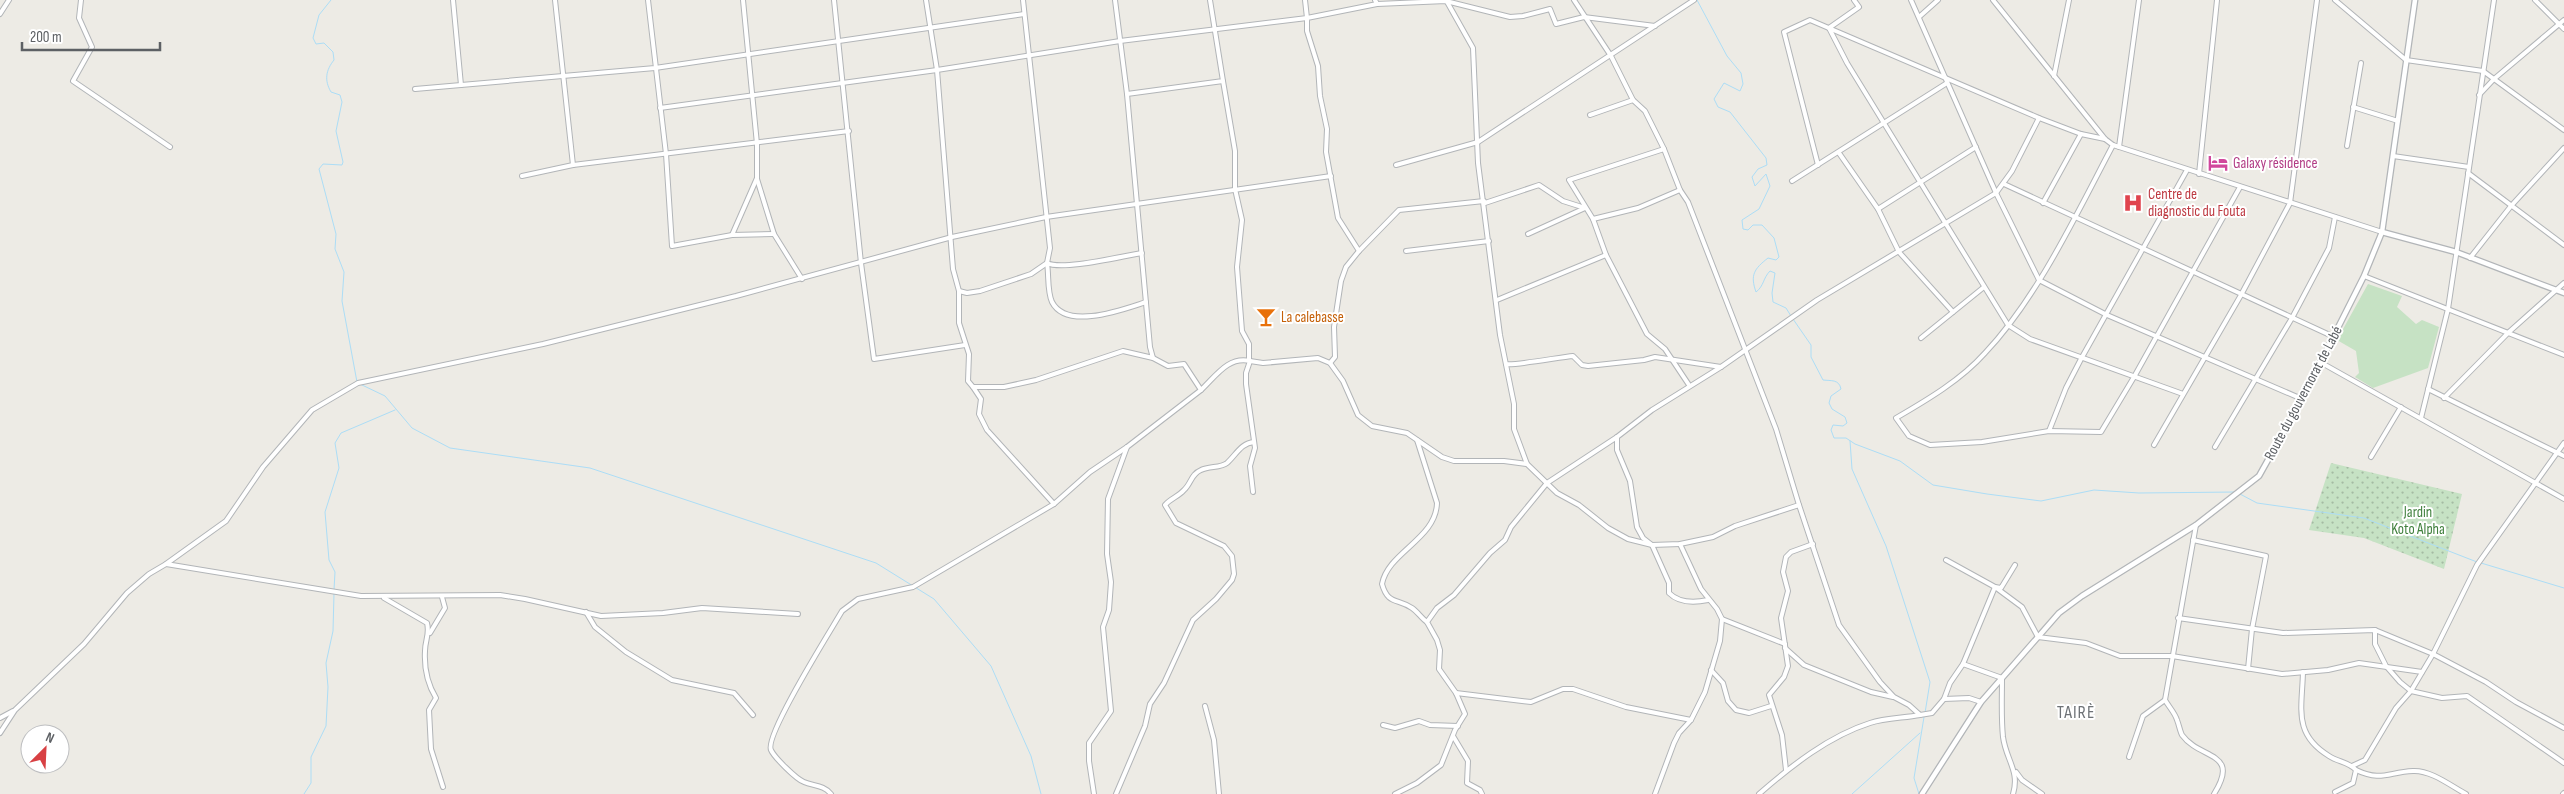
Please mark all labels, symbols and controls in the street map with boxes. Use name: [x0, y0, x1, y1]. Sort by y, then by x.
scale bar: [22, 20, 160, 52]
text: 200 m: [30, 28, 62, 47]
hotel icon: Galaxy résidence: [2207, 152, 2229, 174]
place label: Galaxy résidence: [2233, 154, 2318, 173]
place label: Centre de diagnostic du Fouta: [2148, 185, 2246, 221]
hospital icon: Centre de diagnostic du Fouta: [2122, 192, 2144, 214]
bar icon: La calebasse: [1255, 306, 1277, 328]
place label: La calebasse: [1281, 308, 1344, 327]
street label: Route du gouvernorat de Labé: [2260, 323, 2347, 464]
park label: Jardin Koto Alpha: [2391, 503, 2445, 539]
district label: TAIRÈ: [2057, 702, 2095, 723]
north arrow: [20, 724, 70, 774]
text: N: [43, 728, 57, 747]

